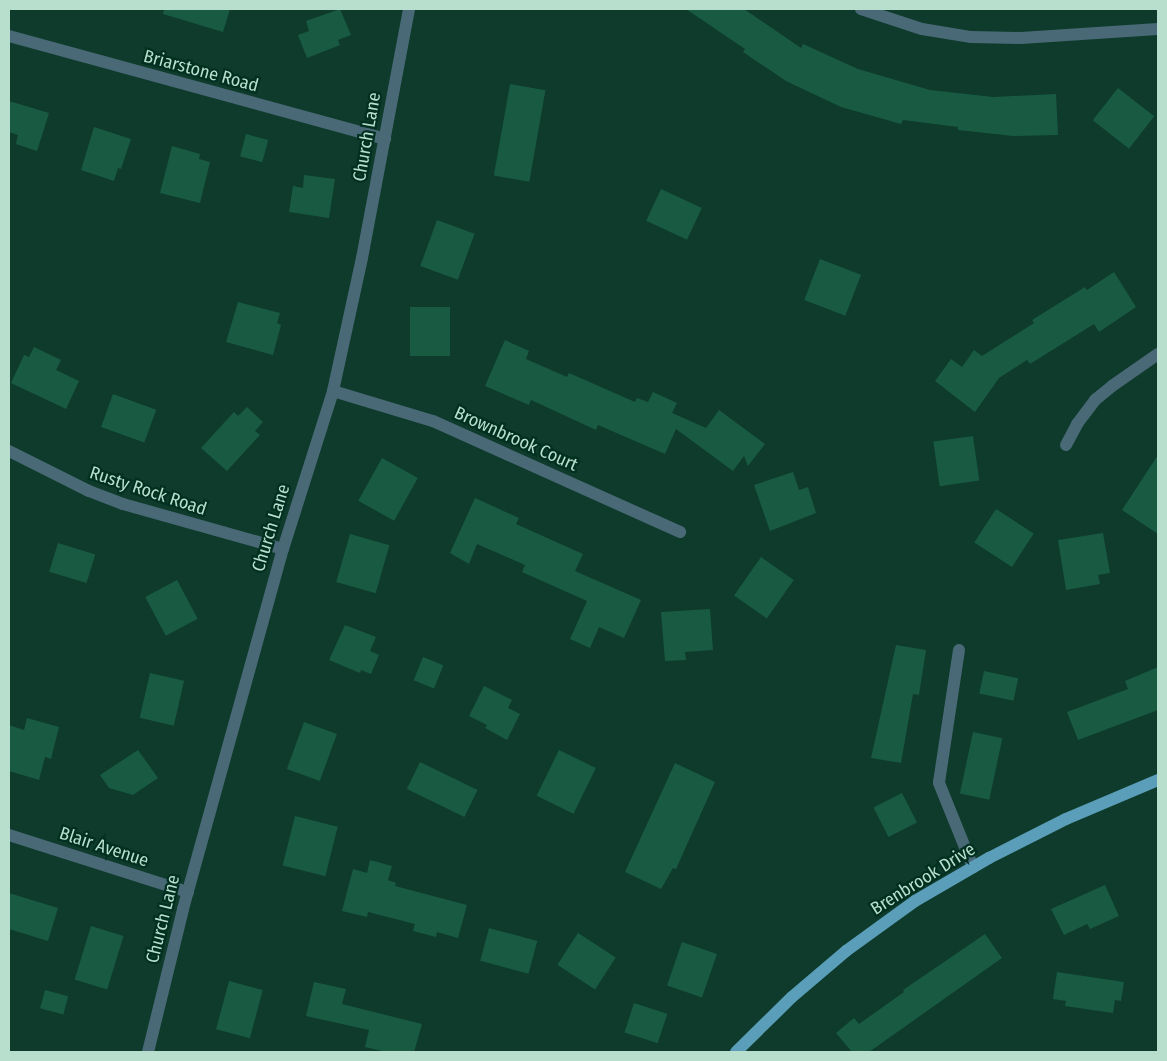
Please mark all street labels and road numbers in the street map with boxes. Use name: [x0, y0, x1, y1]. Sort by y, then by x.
street label: Briarstone Road: [141, 45, 261, 97]
street label: Church Lane: [349, 91, 385, 183]
street label: Brownbrook Court: [451, 402, 581, 476]
street label: Rusty Rock Road: [87, 462, 209, 520]
street label: Church Lane: [247, 482, 295, 574]
street label: Blair Avenue: [57, 822, 151, 872]
street label: Brenbrook Drive: [867, 838, 979, 920]
street label: Church Lane: [142, 873, 184, 965]

